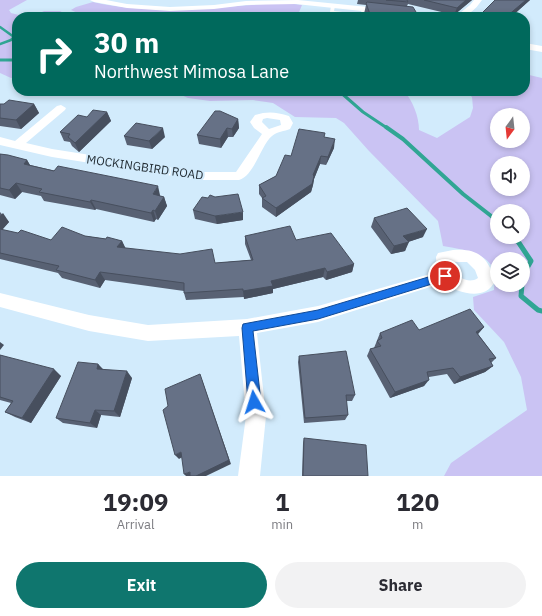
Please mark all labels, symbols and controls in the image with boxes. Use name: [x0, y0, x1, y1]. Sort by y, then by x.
text: 30 m: [94, 24, 159, 61]
icon: right: [28, 28, 80, 80]
text: Northwest Mimosa Lane: [94, 60, 289, 83]
north arrow: [490, 108, 530, 148]
map controls: [490, 108, 530, 292]
street label: MOCKINGBIRD ROAD: [86, 151, 204, 183]
button: sound: [490, 156, 530, 196]
button: search: [490, 204, 530, 244]
button: layers: [490, 252, 530, 292]
pin: [428, 259, 462, 293]
icon: arrive: [434, 265, 456, 287]
position arrow: [233, 381, 275, 423]
text: 19:09: [103, 486, 168, 518]
text: 1: [275, 486, 289, 518]
text: 120: [396, 486, 439, 518]
text: Arrival: [117, 516, 155, 533]
text: min: [271, 516, 293, 533]
text: m: [412, 516, 423, 533]
button: Exit: [16, 562, 267, 608]
button: Share: [275, 562, 526, 608]

